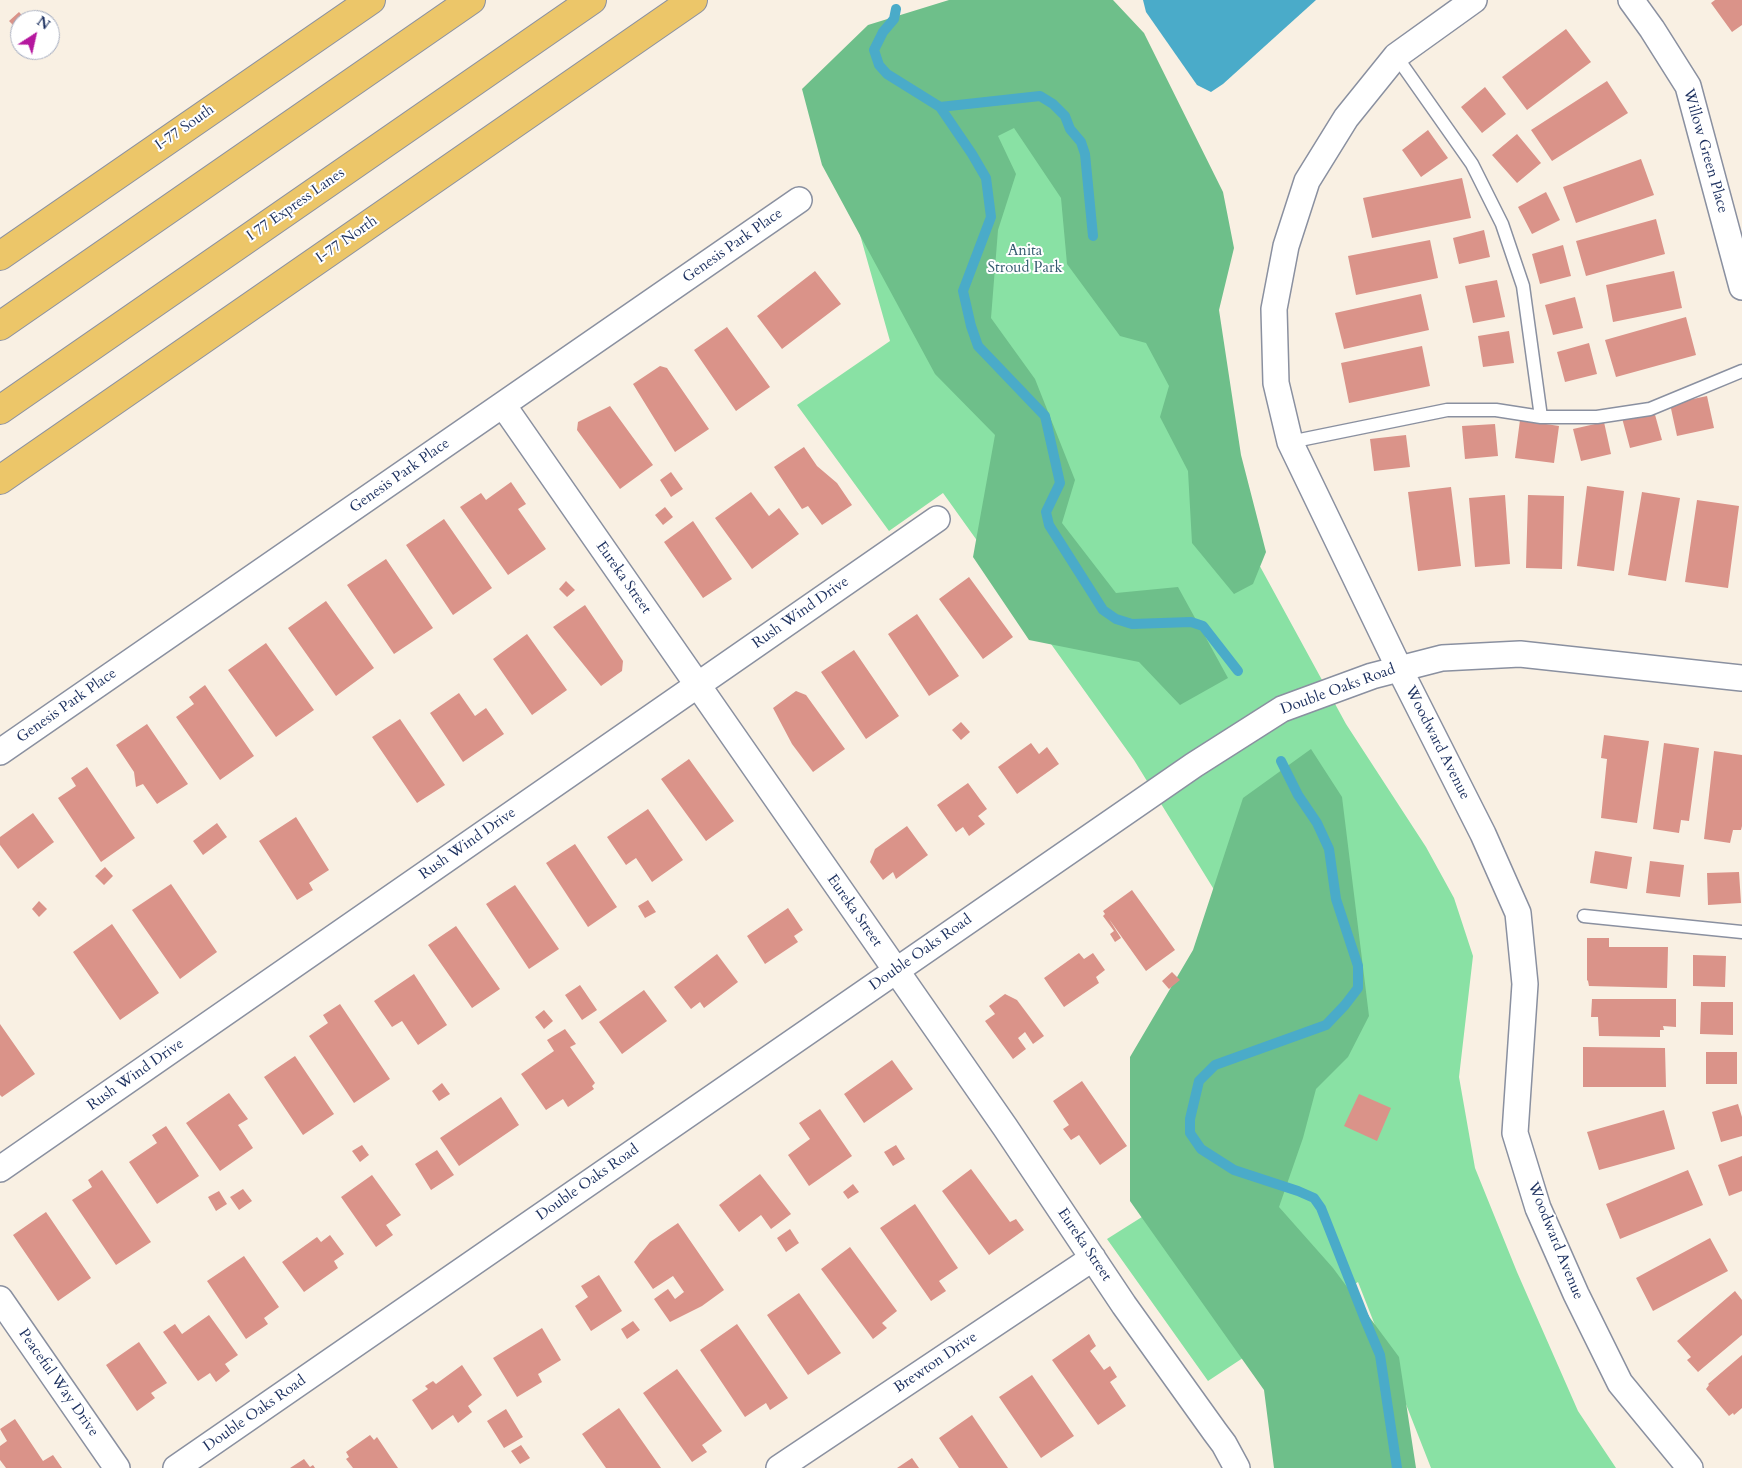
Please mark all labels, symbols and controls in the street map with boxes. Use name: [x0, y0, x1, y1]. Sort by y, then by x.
north arrow: [10, 10, 60, 60]
text: N: [33, 12, 54, 34]
street label: Willow Green Place: [1679, 87, 1731, 215]
street label: I-77 South: [152, 101, 218, 155]
street label: I 77 Express Lanes: [244, 165, 348, 245]
street label: Genesis Park Place: [680, 205, 786, 287]
street label: I-77 North: [313, 212, 381, 268]
park label: Anita Stroud Park: [988, 243, 1062, 278]
street label: Genesis Park Place: [347, 435, 453, 517]
street label: Eureka Street: [591, 538, 655, 618]
street label: Rush Wind Drive: [749, 573, 853, 653]
street label: Double Oaks Road: [1278, 661, 1398, 719]
street label: Genesis Park Place: [14, 665, 120, 747]
street label: Woodward Avenue: [1401, 683, 1473, 803]
street label: Rush Wind Drive: [416, 804, 520, 884]
street label: Eureka Street: [822, 871, 886, 951]
street label: Double Oaks Road: [866, 911, 976, 995]
street label: Rush Wind Drive: [84, 1035, 188, 1115]
street label: Double Oaks Road: [533, 1141, 643, 1225]
street label: Woodward Avenue: [1523, 1179, 1587, 1303]
street label: Eureka Street: [1053, 1205, 1115, 1285]
street label: Peaceful Way Drive: [14, 1326, 102, 1440]
street label: Brewton Drive: [891, 1329, 981, 1397]
street label: Double Oaks Road: [200, 1372, 310, 1456]

